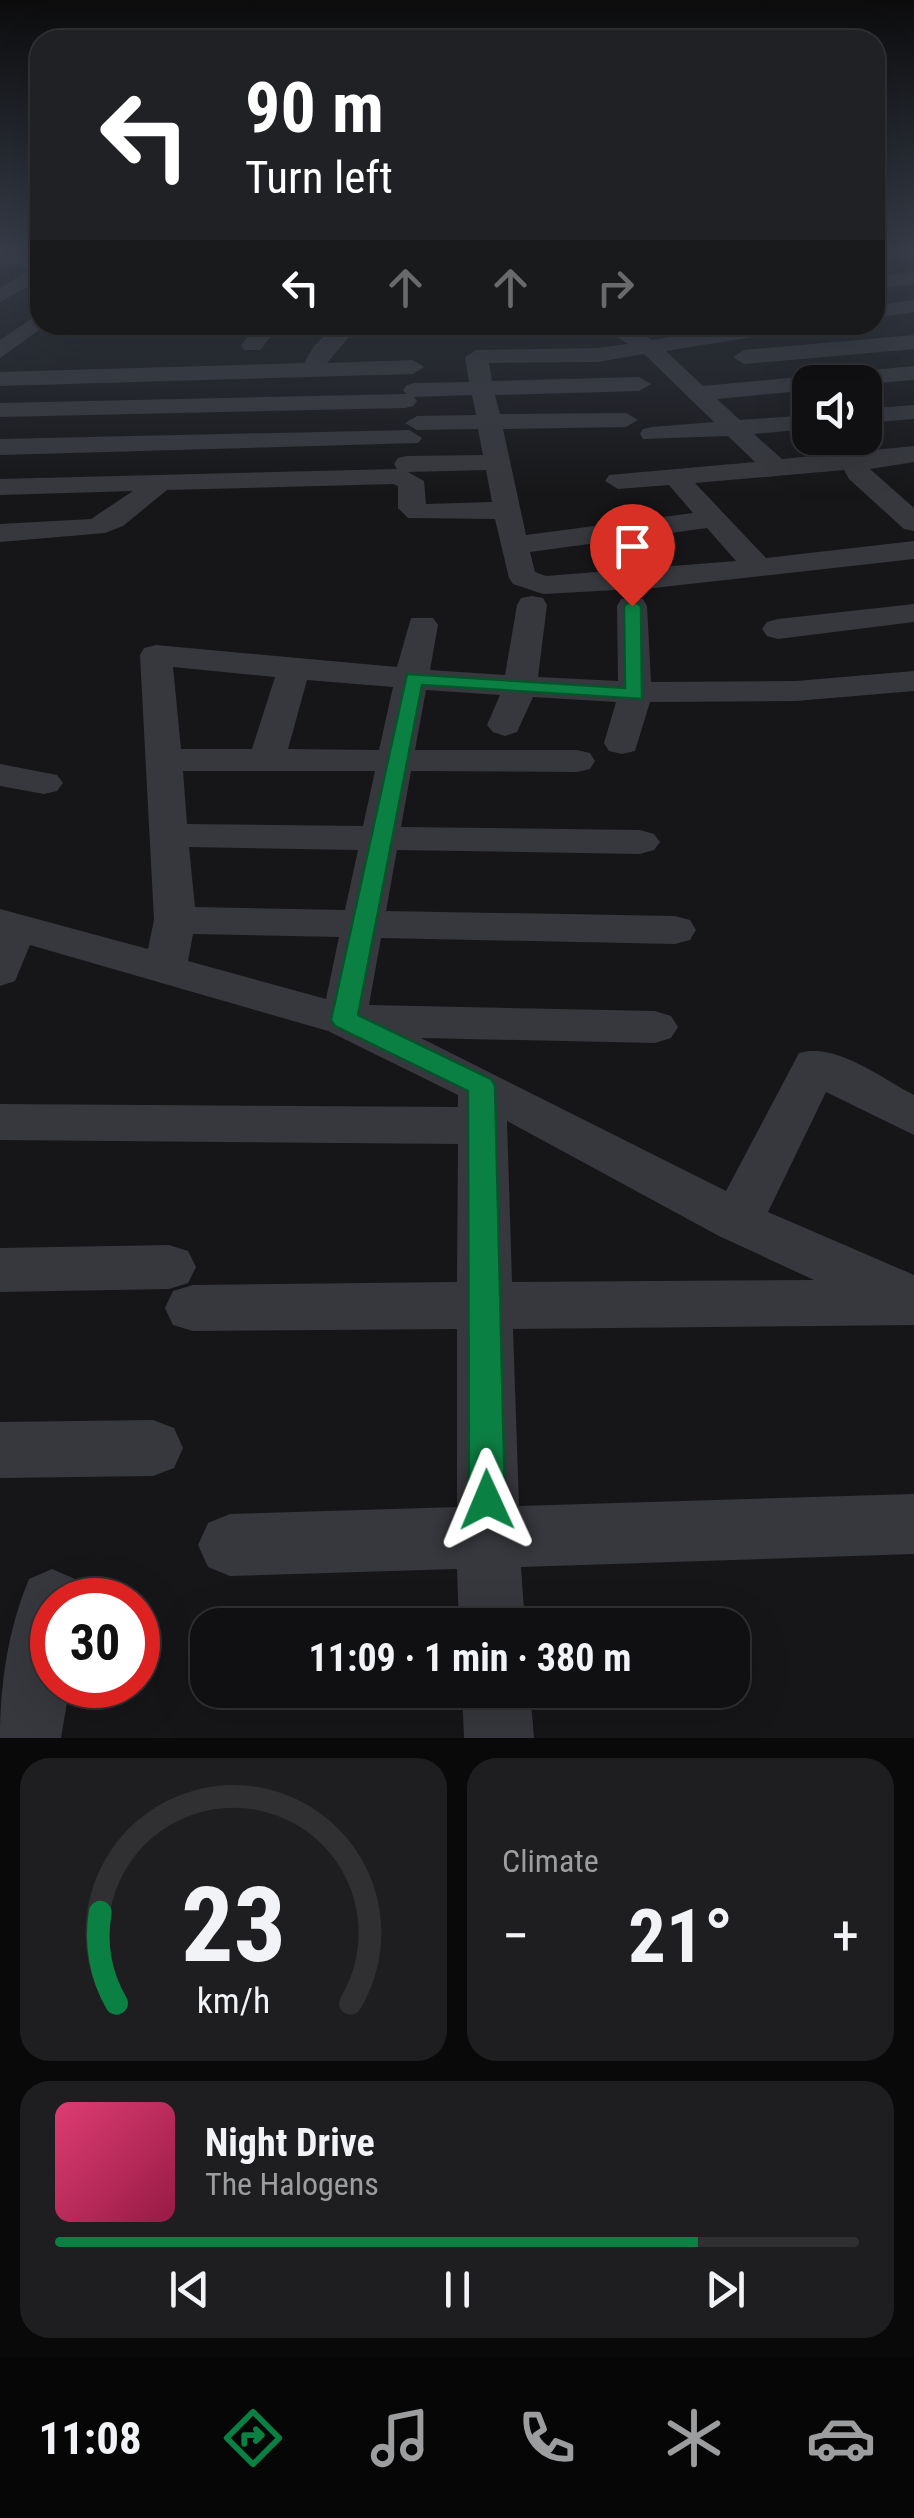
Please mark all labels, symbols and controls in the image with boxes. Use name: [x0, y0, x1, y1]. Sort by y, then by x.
text: 90 m: [245, 67, 384, 149]
icon: left: [80, 70, 210, 200]
text: Turn left: [245, 151, 393, 204]
icon: left: [273, 260, 328, 315]
icon: ahead: [378, 260, 433, 315]
icon: ahead: [483, 260, 538, 315]
icon: right: [588, 260, 643, 315]
map controls: [792, 365, 882, 455]
button: sound: [792, 365, 882, 455]
pin: [590, 504, 675, 607]
icon: arrive: [605, 519, 660, 574]
position arrow: [435, 1448, 539, 1552]
speed limit sign: 30: [30, 1578, 160, 1708]
text: 11:09 · 1 min · 380 m: [309, 1636, 631, 1680]
text: Climate: [502, 1842, 599, 1880]
text: 23: [181, 1865, 286, 1986]
text: 21°: [628, 1892, 733, 1980]
text: −: [502, 1904, 530, 1968]
text: +: [832, 1904, 859, 1968]
text: km/h: [197, 1980, 270, 2022]
text: Night Drive: [205, 2121, 375, 2165]
text: The Halogens: [205, 2165, 379, 2203]
icon: previous: [162, 2262, 217, 2317]
icon: pause: [430, 2262, 485, 2317]
icon: next: [698, 2262, 753, 2317]
icon: directions: [218, 2403, 288, 2473]
icon: music: [365, 2403, 435, 2473]
icon: phone: [512, 2403, 582, 2473]
icon: climate: [659, 2403, 729, 2473]
icon: car: [806, 2403, 876, 2473]
text: 11:08: [38, 2412, 142, 2465]

